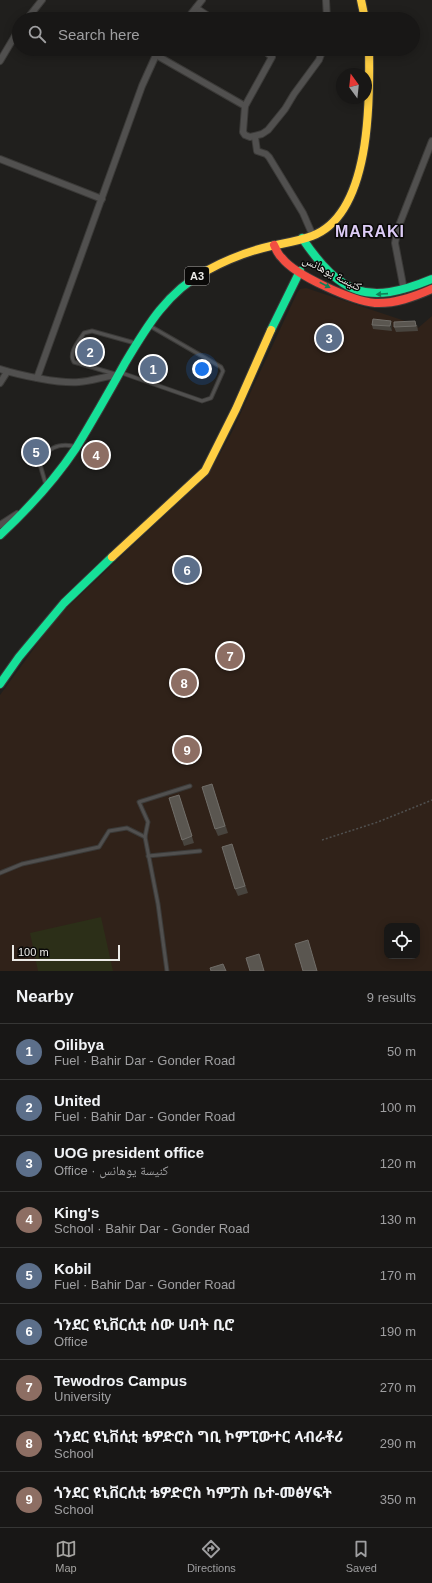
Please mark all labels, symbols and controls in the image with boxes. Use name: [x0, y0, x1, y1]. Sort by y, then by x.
search box: [12, 12, 420, 56]
icon: search: [26, 23, 48, 45]
text: Search here: [58, 26, 140, 43]
north arrow: [336, 68, 372, 104]
district label: MARAKI: [335, 223, 405, 240]
street label: كنيسة يوهانس: [300, 252, 364, 294]
road number: A3: [185, 267, 209, 285]
one-way arrow: [320, 282, 331, 288]
one-way arrow: [375, 291, 388, 297]
pin: 3: [316, 323, 342, 353]
pin: 2: [77, 337, 103, 367]
pin: 1: [140, 354, 166, 384]
your location: [192, 359, 212, 379]
pin: 5: [23, 437, 49, 467]
pin: 4: [83, 440, 109, 470]
pin: 6: [174, 555, 200, 585]
pin: 7: [217, 641, 243, 671]
pin: 8: [171, 668, 197, 698]
pin: 9: [174, 735, 200, 765]
map controls: [384, 923, 420, 959]
button: locate: [384, 923, 420, 959]
scale bar: [12, 943, 120, 962]
text: 100 m: [18, 946, 49, 958]
text: Nearby: [16, 987, 74, 1006]
text: 9 results: [367, 990, 416, 1005]
text: Oilibya: [54, 1036, 104, 1053]
text: 1: [25, 1044, 33, 1059]
text: 50 m: [387, 1044, 416, 1059]
text: Fuel · Bahir Dar - Gonder Road: [54, 1053, 235, 1068]
text: United: [54, 1092, 101, 1109]
text: 2: [25, 1100, 33, 1115]
text: 100 m: [380, 1100, 416, 1115]
text: Fuel · Bahir Dar - Gonder Road: [54, 1109, 235, 1124]
text: UOG president office: [54, 1144, 204, 1161]
text: 3: [25, 1156, 33, 1171]
text: 120 m: [380, 1156, 416, 1171]
text: Office · كنيسة يوهانس: [54, 1163, 169, 1178]
text: King's: [54, 1204, 99, 1221]
text: 4: [25, 1212, 33, 1227]
text: 130 m: [380, 1212, 416, 1227]
text: School · Bahir Dar - Gonder Road: [54, 1221, 250, 1236]
text: Kobil: [54, 1260, 92, 1277]
text: 5: [25, 1268, 33, 1283]
text: 170 m: [380, 1268, 416, 1283]
text: Fuel · Bahir Dar - Gonder Road: [54, 1277, 235, 1292]
text: ጎንደር ዩኒቨርሲቲ ሰው ሀብት ቢሮ: [54, 1316, 234, 1333]
text: 6: [25, 1324, 33, 1339]
text: 190 m: [380, 1324, 416, 1339]
text: Office: [54, 1334, 88, 1349]
text: Tewodros Campus: [54, 1372, 187, 1389]
text: 7: [25, 1380, 33, 1395]
text: 270 m: [380, 1380, 416, 1395]
text: University: [54, 1389, 111, 1404]
text: ጎንደር ዩኒቨሲቲ ቴዎድሮስ ግቢ ኮምፒውተር ላብራቶሪ: [54, 1428, 343, 1445]
text: 8: [25, 1436, 33, 1451]
text: 290 m: [380, 1436, 416, 1451]
text: School: [54, 1446, 94, 1461]
text: ጎንደር ዩኒቨርሲቲ ቴዎድሮስ ካምፓስ ቤተ-መፅሃፍት: [54, 1484, 332, 1501]
text: 9: [25, 1492, 33, 1507]
text: 350 m: [380, 1492, 416, 1507]
text: School: [54, 1502, 94, 1517]
tab: Map: [55, 1538, 77, 1574]
tab: Directions: [187, 1538, 236, 1574]
tab: Saved: [346, 1538, 377, 1574]

